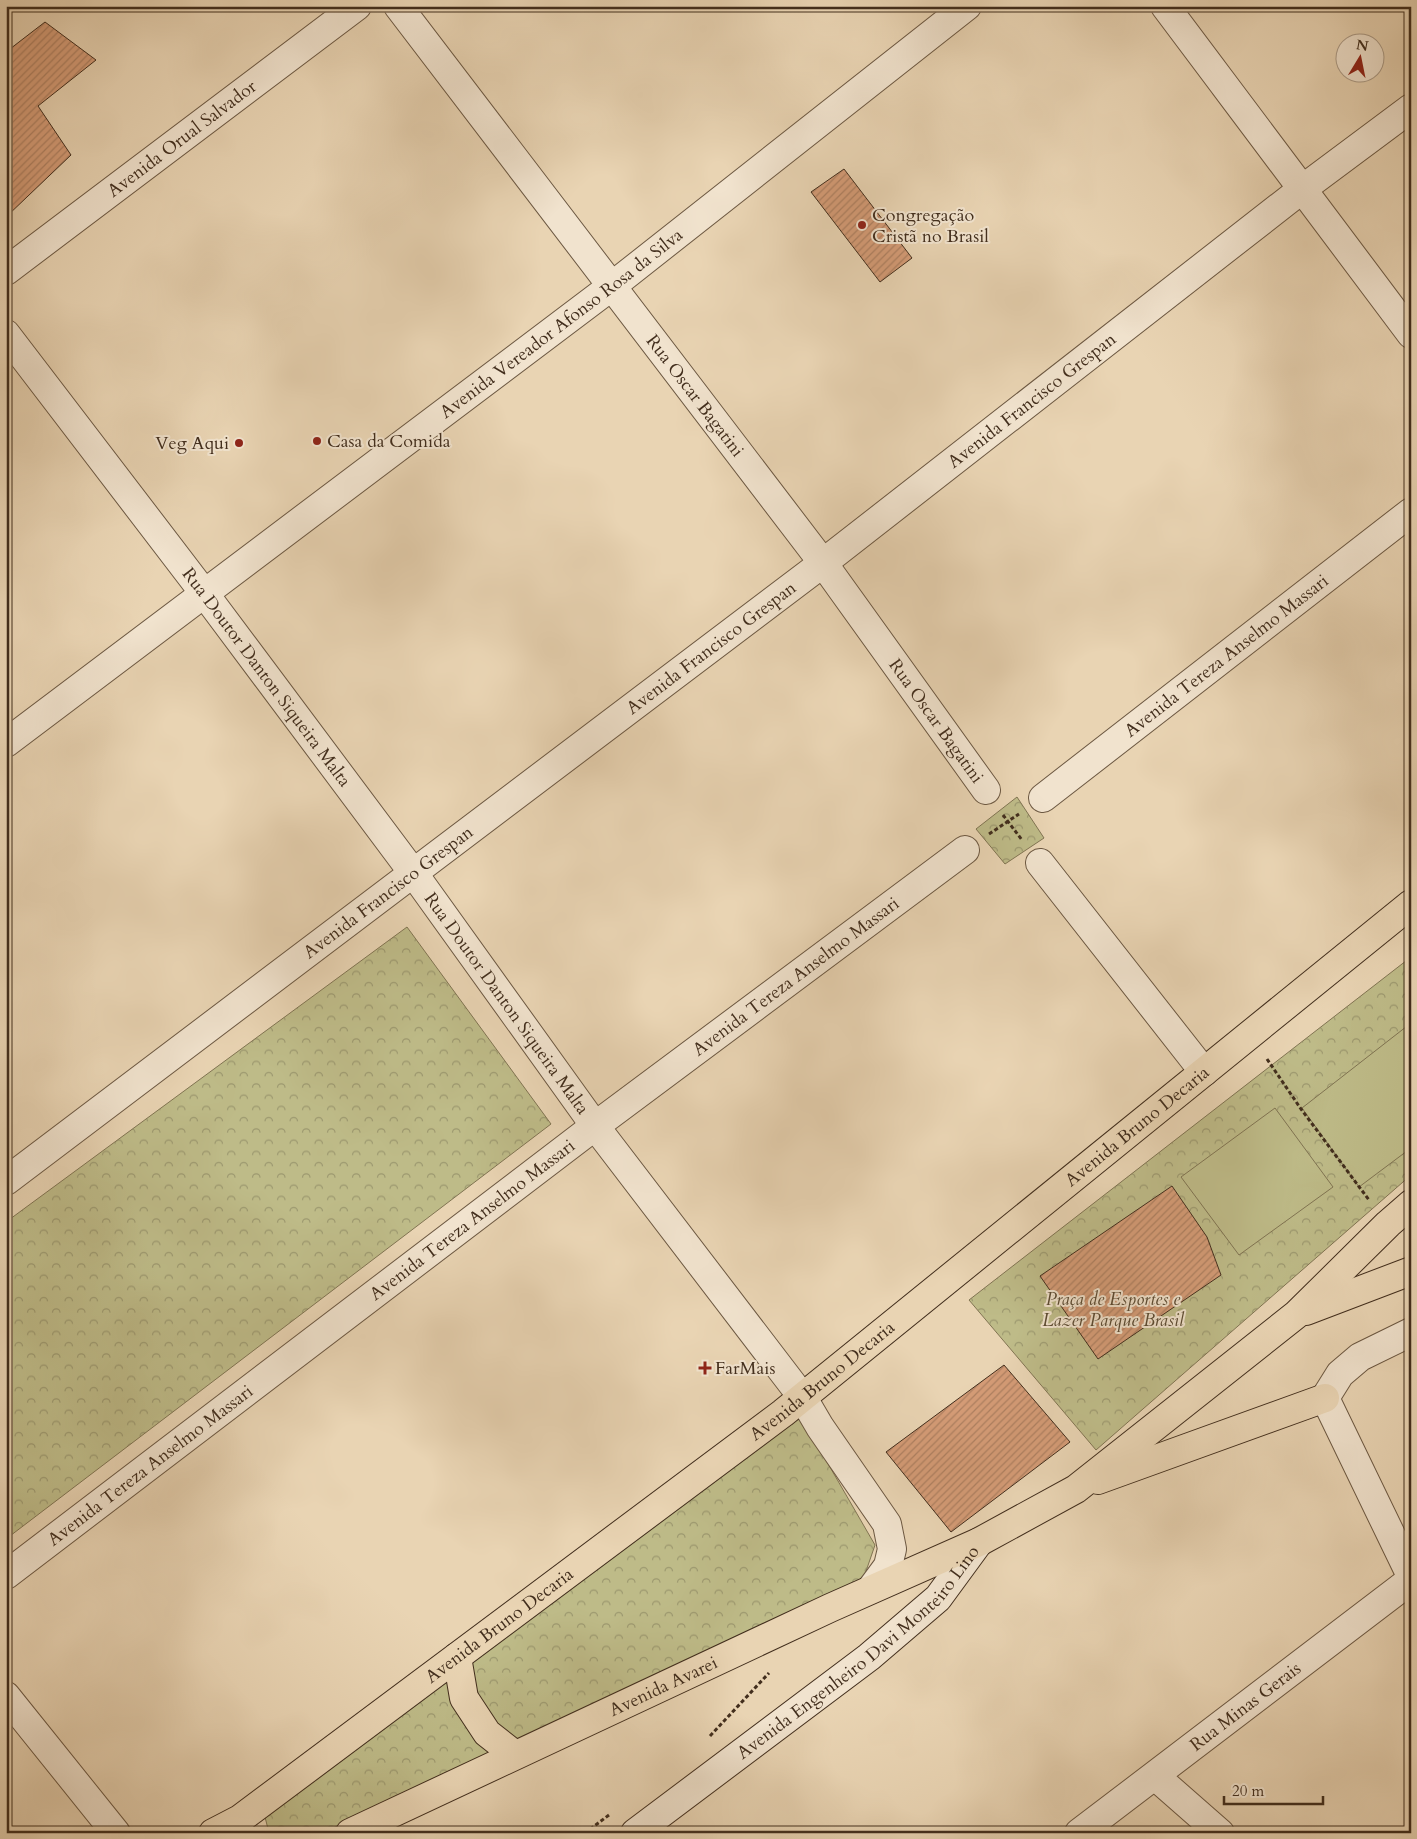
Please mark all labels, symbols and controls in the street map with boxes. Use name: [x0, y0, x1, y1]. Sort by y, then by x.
north arrow: [1334, 32, 1384, 82]
text: N: [1355, 35, 1370, 56]
street label: Avenida Orual Salvador: [102, 74, 262, 203]
place label: Congregação Cristã no Brasil: [872, 203, 989, 249]
marker: Congregação Cristã no Brasil: [856, 219, 868, 231]
street label: Avenida Vereador Afonso Rosa da Silva: [434, 222, 688, 424]
street label: Avenida Francisco Grespan: [942, 326, 1122, 474]
street label: Rua Oscar Bagatini: [640, 329, 750, 462]
place label: Casa da Comida: [327, 429, 451, 454]
place label: Veg Aqui: [155, 431, 229, 456]
marker: Casa da Comida: [311, 435, 323, 447]
marker: Veg Aqui: [233, 437, 245, 449]
street label: Rua Doutor Danton Siqueira Malta: [176, 562, 357, 792]
street label: Avenida Tereza Anselmo Massari: [1119, 568, 1333, 743]
street label: Avenida Francisco Grespan: [621, 575, 802, 720]
street label: Rua Oscar Bagatini: [883, 654, 990, 788]
street label: Avenida Francisco Grespan: [298, 819, 479, 965]
street label: Rua Doutor Danton Siqueira Malta: [419, 887, 595, 1120]
street label: Avenida Tereza Anselmo Massari: [687, 891, 904, 1062]
street label: Avenida Bruno Decaria: [1059, 1060, 1215, 1192]
street label: Avenida Tereza Anselmo Massari: [364, 1133, 580, 1306]
park label: Praça de Esportes e Lazer Parque Brasil: [1042, 1287, 1185, 1333]
street label: Avenida Bruno Decaria: [744, 1315, 900, 1446]
place label: FarMais: [715, 1356, 775, 1381]
marker: FarMais: [699, 1362, 711, 1374]
street label: Avenida Tereza Anselmo Massari: [42, 1379, 258, 1552]
street label: Avenida Engenheiro Davi Monteiro Lino: [731, 1540, 985, 1765]
street label: Avenida Bruno Decaria: [420, 1561, 579, 1689]
street label: Avenida Avarei: [605, 1650, 722, 1722]
street label: Rua Minas Gerais: [1184, 1656, 1306, 1757]
scale bar: [1224, 1774, 1323, 1806]
text: 20 m: [1232, 1781, 1264, 1801]

